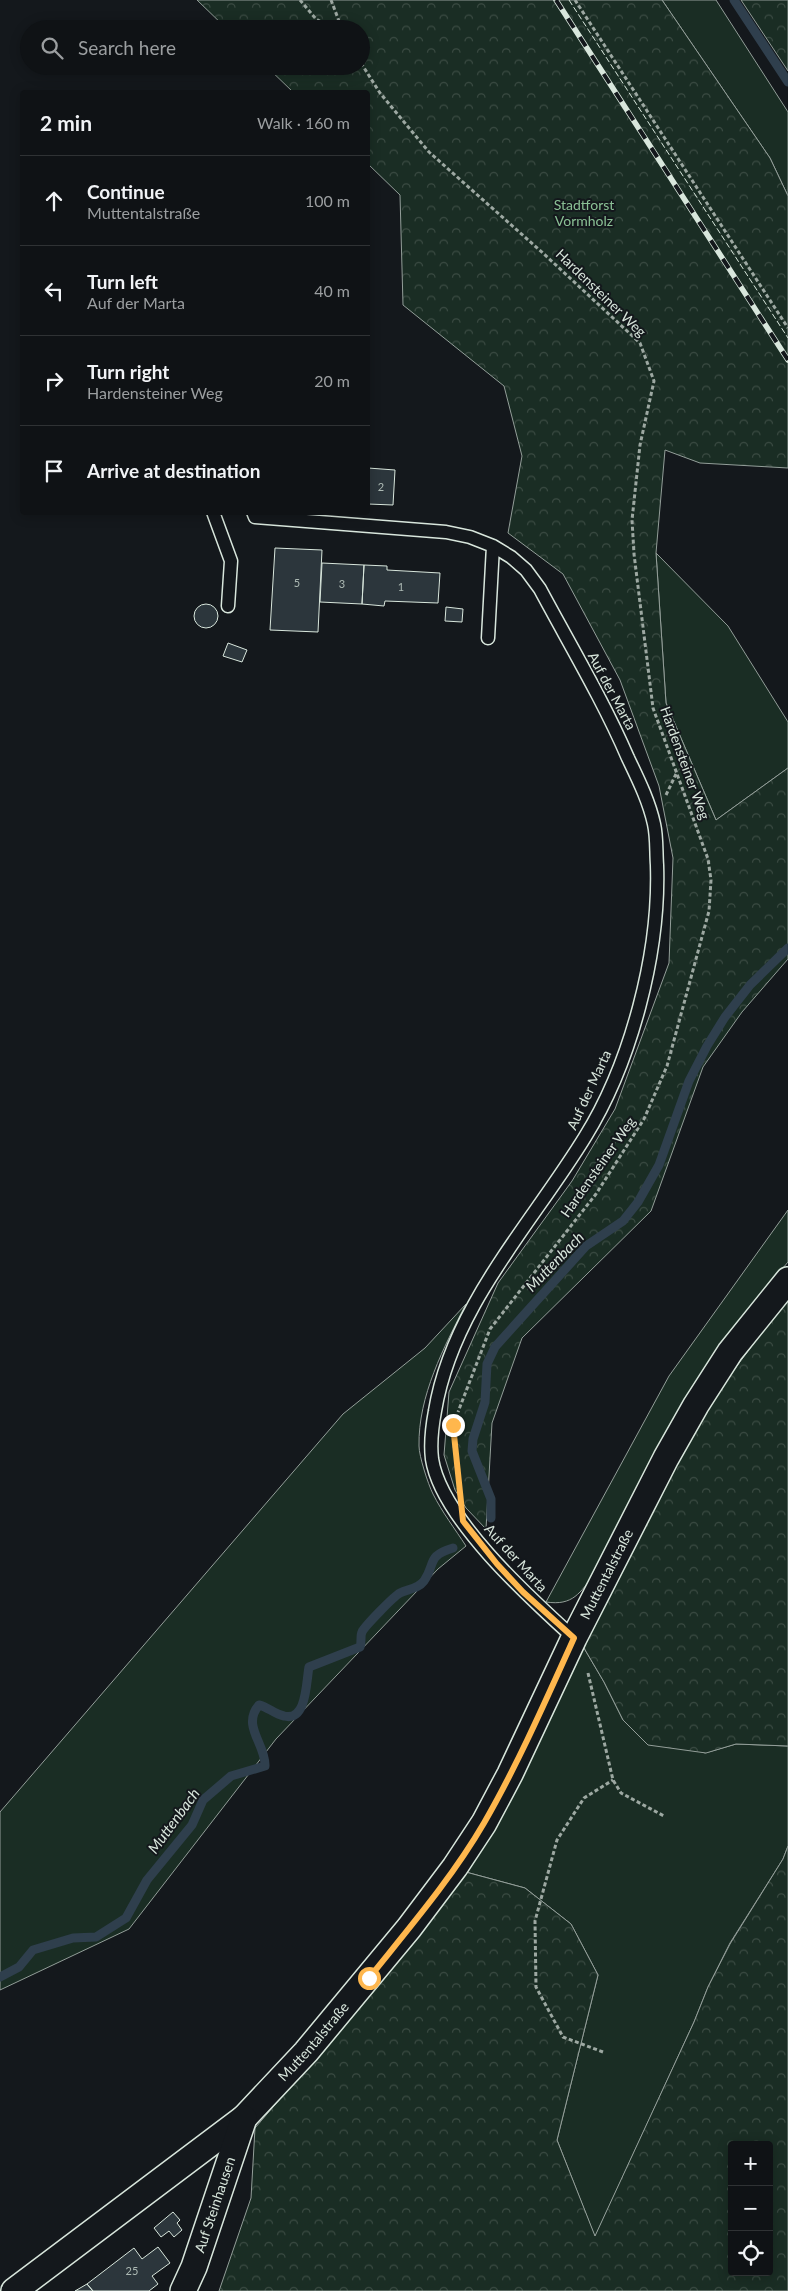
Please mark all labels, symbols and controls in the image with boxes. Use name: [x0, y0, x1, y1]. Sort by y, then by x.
search box: [20, 20, 370, 75]
icon: search: [38, 34, 66, 62]
text: Search here: [78, 36, 176, 59]
text: 2 min: [40, 110, 92, 135]
text: Walk · 160 m: [257, 113, 350, 132]
text: Continue: [87, 180, 165, 203]
icon: ahead: [40, 187, 68, 215]
text: 100 m: [305, 191, 350, 210]
park label: Stadtforst Vormholz: [554, 196, 614, 229]
text: Muttentalstraße: [87, 203, 200, 222]
street label: Hardensteiner Weg: [553, 245, 650, 340]
text: Turn left: [87, 270, 158, 293]
icon: left: [40, 277, 68, 305]
text: 40 m: [314, 281, 350, 300]
text: Auf der Marta: [87, 293, 185, 312]
text: Turn right: [87, 360, 169, 383]
icon: right: [40, 367, 68, 395]
text: 20 m: [314, 371, 350, 390]
text: Hardensteiner Weg: [87, 383, 223, 402]
icon: arrive: [40, 457, 68, 485]
text: Arrive at destination: [87, 459, 260, 482]
house number: 2: [378, 480, 384, 493]
house number: 5: [294, 576, 300, 589]
house number: 3: [339, 577, 345, 590]
house number: 1: [398, 580, 404, 593]
street label: Auf der Marta: [585, 649, 640, 733]
street label: Hardensteiner Weg: [657, 704, 714, 822]
street label: Auf der Marta: [563, 1047, 614, 1132]
street label: Hardensteiner Weg: [557, 1113, 639, 1220]
water label: Muttenbach: [521, 1228, 587, 1295]
route end: [442, 1414, 465, 1437]
street label: Auf der Marta: [481, 1520, 551, 1595]
street label: Muttentalstraße: [576, 1526, 636, 1622]
water label: Muttenbach: [144, 1784, 203, 1856]
route start: [358, 1967, 381, 1990]
street label: Muttentalstraße: [274, 1998, 352, 2084]
map controls: [728, 2141, 773, 2276]
button: +: [728, 2141, 773, 2186]
street label: Auf Steinhausen: [190, 2154, 238, 2255]
button: −: [728, 2186, 773, 2231]
button: locate: [728, 2231, 773, 2276]
house number: 25: [126, 2264, 138, 2277]

